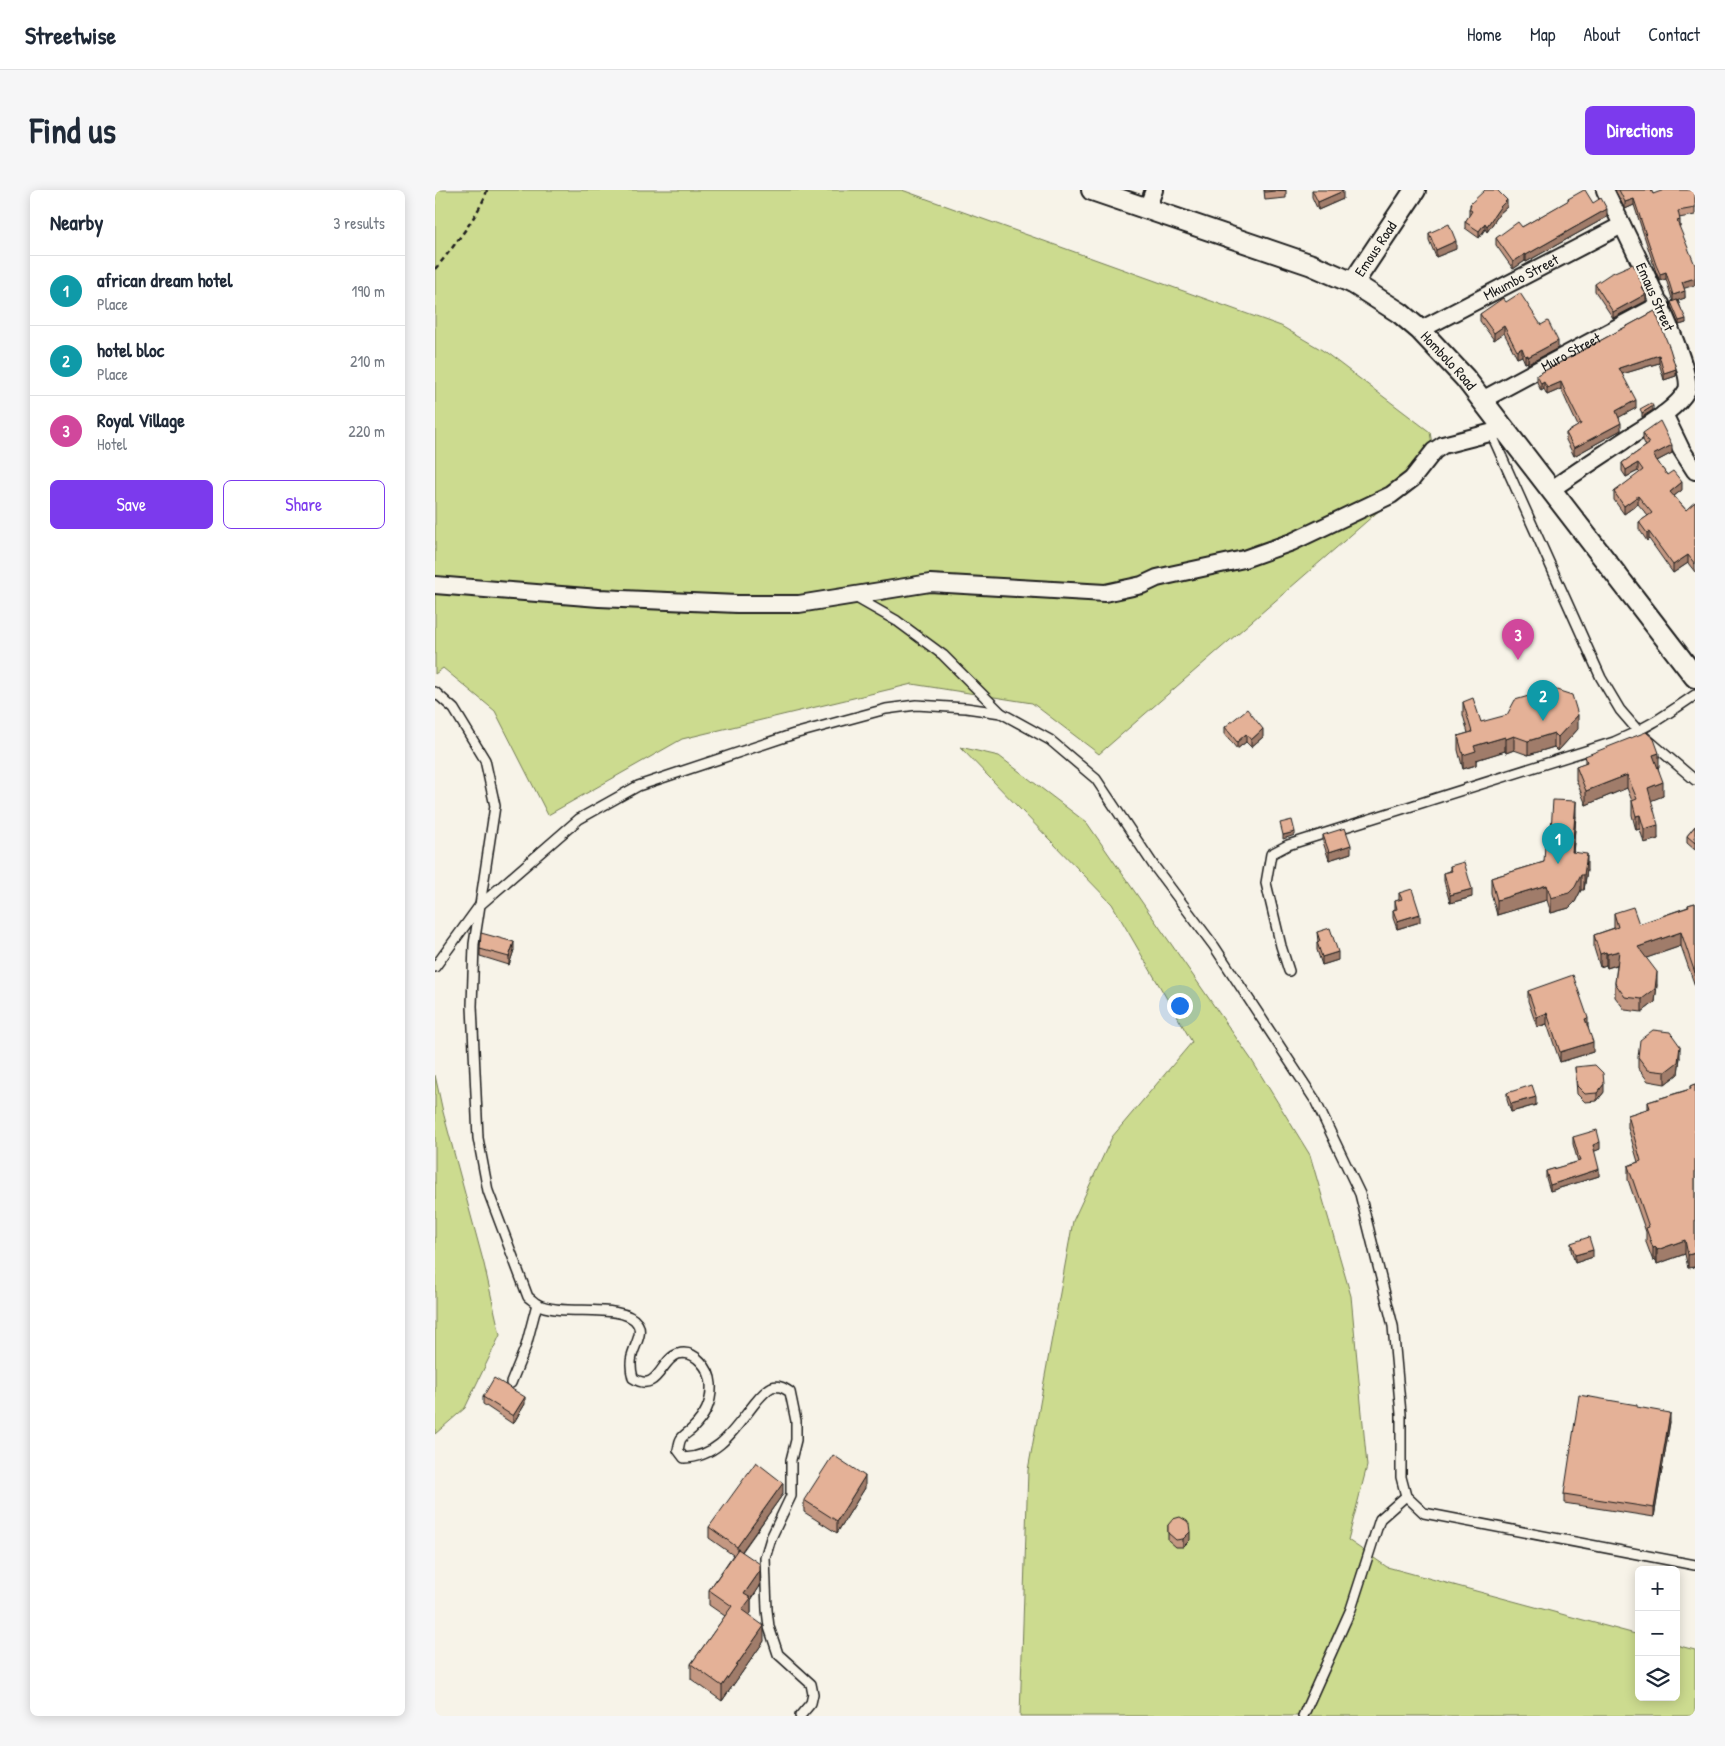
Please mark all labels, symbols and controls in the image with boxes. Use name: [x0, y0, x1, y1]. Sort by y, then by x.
text: Streetwise: [25, 19, 116, 51]
text: Home: [1467, 22, 1502, 47]
text: Map: [1530, 22, 1555, 47]
text: About: [1583, 22, 1620, 47]
text: Contact: [1648, 22, 1700, 47]
button: Directions: [1585, 106, 1695, 155]
text: Find us: [30, 107, 116, 154]
text: Nearby: [50, 208, 103, 237]
text: 3 results: [333, 212, 385, 234]
street label: Emous Road: [1349, 217, 1402, 281]
street label: Mkumbo Street: [1480, 248, 1563, 305]
street label: Emaus Street: [1631, 259, 1680, 335]
text: african dream hotel: [97, 267, 232, 293]
text: 1: [63, 280, 69, 302]
text: 190 m: [352, 280, 385, 302]
text: Place: [97, 293, 128, 315]
street label: Hombolo Road: [1416, 326, 1482, 394]
street label: Muro Street: [1537, 327, 1605, 376]
text: hotel bloc: [97, 337, 164, 363]
text: 2: [62, 350, 70, 372]
text: 210 m: [350, 350, 385, 372]
text: Place: [97, 363, 128, 385]
text: Royal Village: [97, 407, 185, 433]
text: 3: [62, 420, 70, 442]
text: 220 m: [348, 420, 385, 442]
text: Hotel: [97, 433, 127, 455]
button: Save: [50, 480, 213, 529]
button: Share: [223, 480, 385, 529]
pin: 3: [1502, 619, 1534, 660]
pin: 2: [1527, 680, 1559, 721]
pin: 1: [1542, 823, 1574, 864]
your location: [1167, 993, 1193, 1019]
map controls: [1635, 1566, 1680, 1701]
button: +: [1635, 1566, 1680, 1611]
button: −: [1635, 1611, 1680, 1656]
button: layers: [1635, 1656, 1680, 1701]

